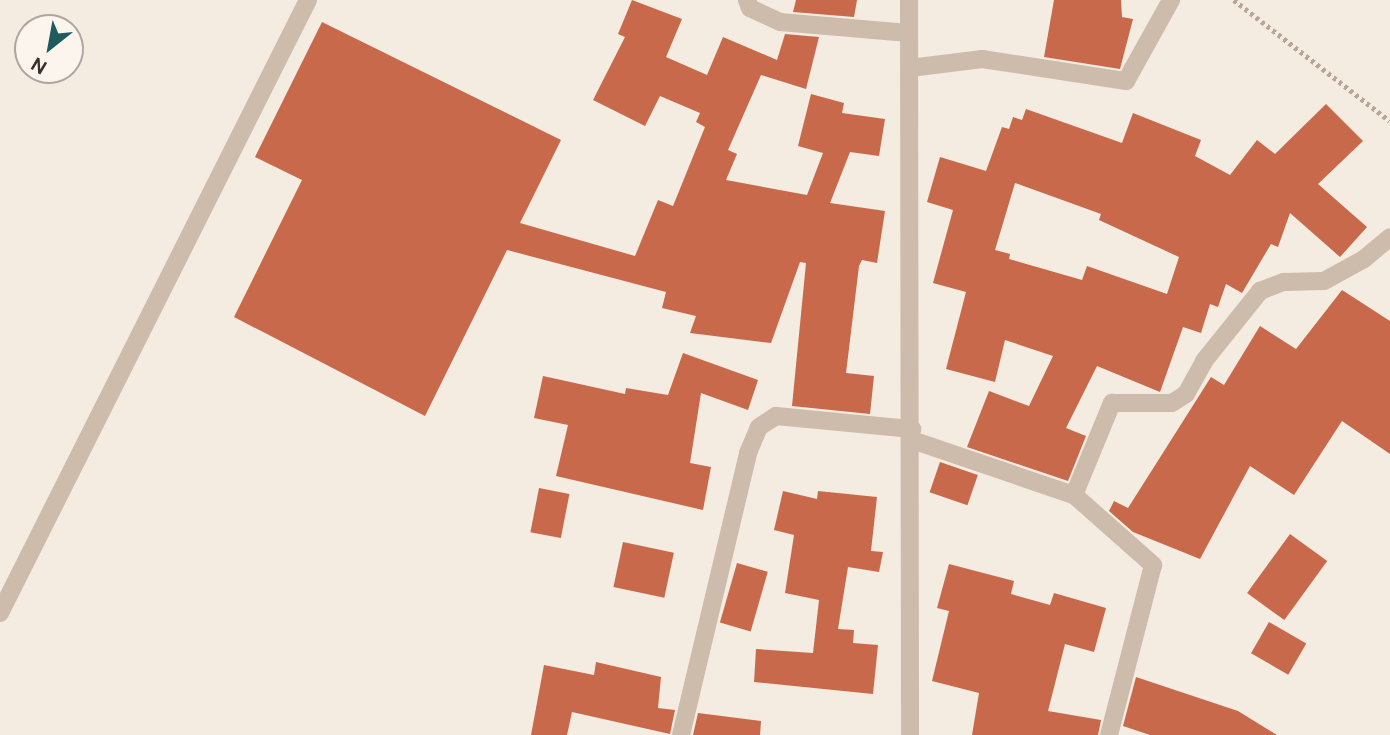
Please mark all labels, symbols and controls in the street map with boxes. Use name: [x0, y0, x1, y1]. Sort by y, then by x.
north arrow: [14, 14, 84, 84]
text: N: [27, 51, 51, 80]

